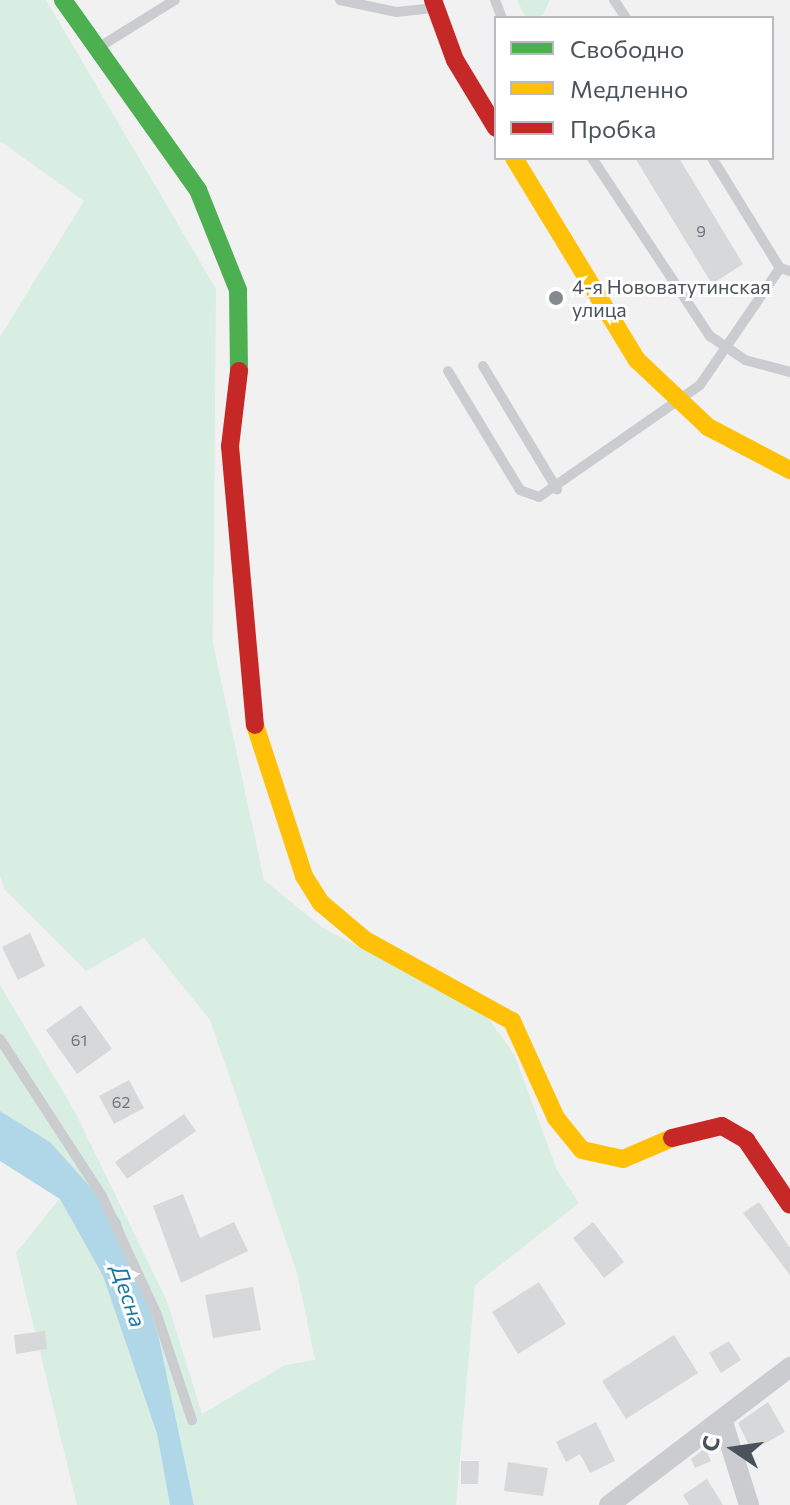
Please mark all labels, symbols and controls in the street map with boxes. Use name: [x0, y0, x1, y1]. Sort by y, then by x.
legend: [494, 16, 774, 160]
text: Свободно: [570, 34, 684, 63]
text: Медленно: [570, 74, 688, 103]
text: Пробка: [570, 114, 656, 143]
house number: 9: [696, 221, 706, 241]
place label: 4-я Нововатутинская улица: [572, 274, 771, 321]
marker: 4-я Нововатутинская улица: [547, 289, 565, 307]
house number: 61: [71, 1030, 87, 1050]
house number: 62: [112, 1092, 130, 1112]
water label: Десна: [106, 1262, 152, 1330]
north arrow: [694, 1409, 774, 1489]
text: С: [695, 1433, 725, 1454]

